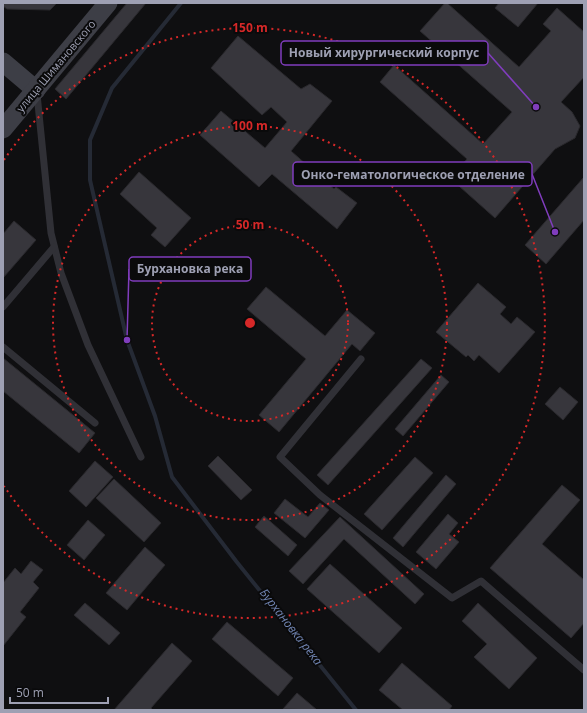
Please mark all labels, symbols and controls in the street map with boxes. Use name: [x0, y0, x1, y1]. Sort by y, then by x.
street label: улица Шимановского: [13, 16, 99, 115]
text: 150 m: [232, 19, 268, 36]
callout: Новый хирургический корпус: [281, 41, 488, 65]
text: Новый хирургический корпус: [289, 44, 479, 61]
text: 100 m: [232, 117, 268, 134]
callout: Онко-гематологическое отделение: [293, 162, 532, 186]
text: Онко-гематологическое отделение: [301, 166, 525, 183]
text: 50 m: [236, 216, 264, 233]
callout: Бурхановка река: [129, 257, 251, 281]
text: Бурхановка река: [137, 260, 243, 277]
centre of rings: [243, 316, 257, 330]
water label: Бурхановка река: [256, 585, 327, 669]
scale bar: [10, 679, 108, 705]
text: 50 m: [16, 684, 44, 701]

